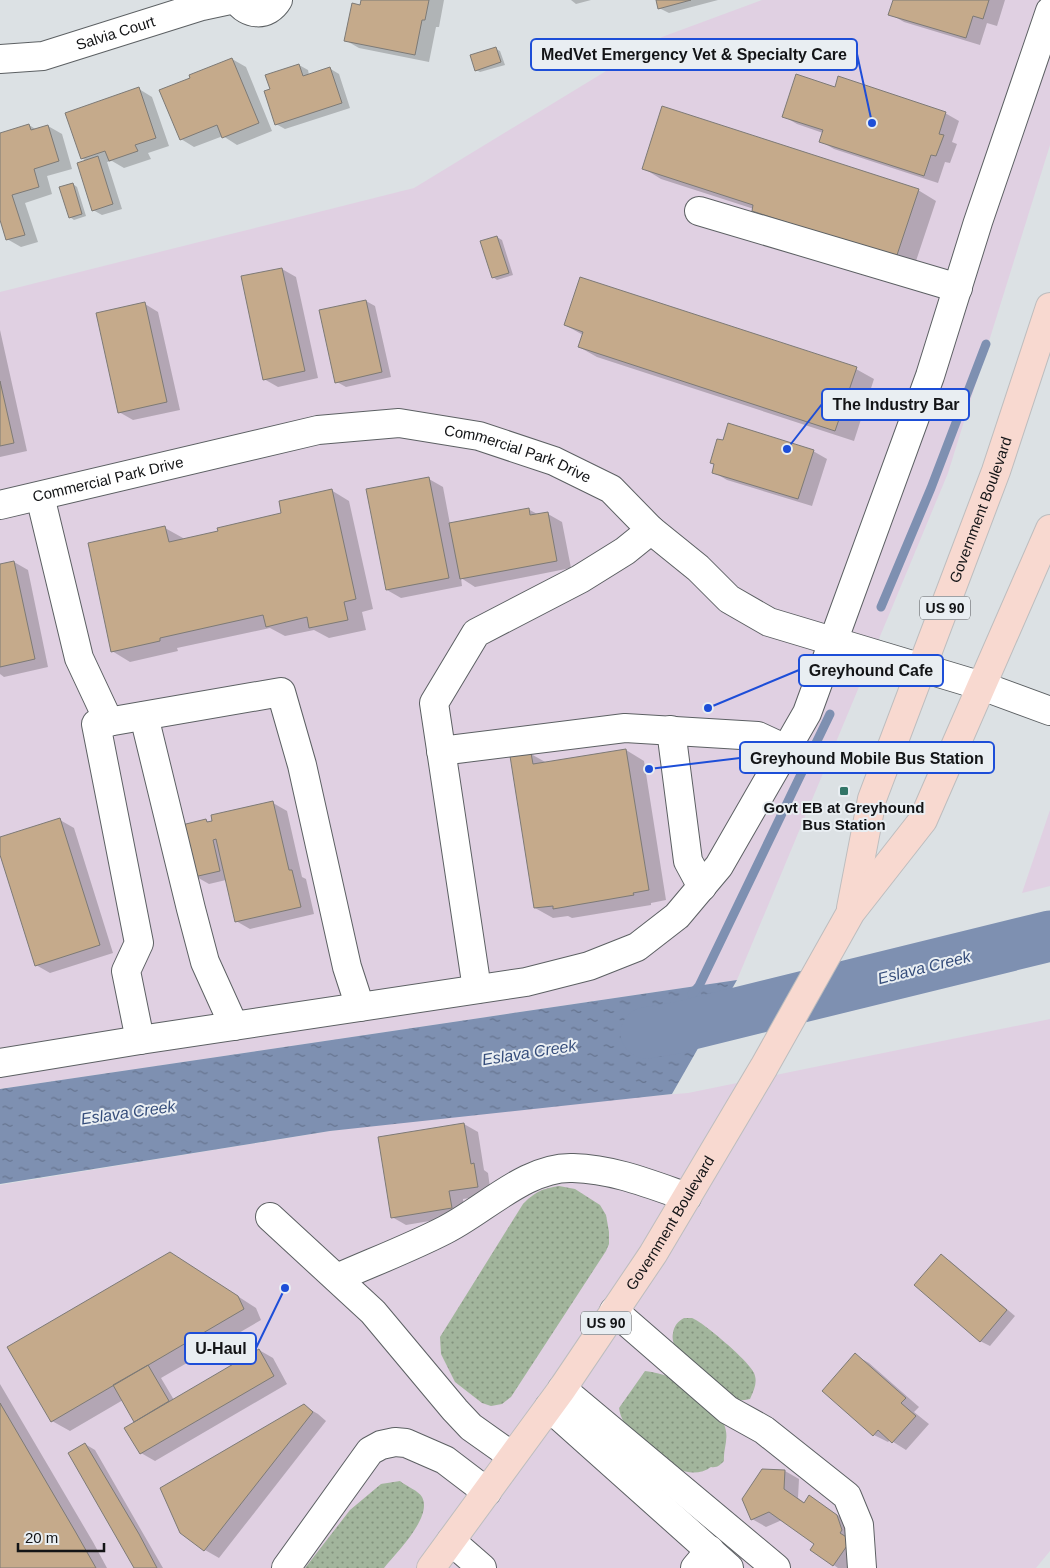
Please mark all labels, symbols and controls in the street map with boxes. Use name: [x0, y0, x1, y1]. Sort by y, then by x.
street label: Salvia Court: [74, 12, 158, 53]
callout: MedVet Emergency Vet & Specialty Care: [531, 39, 857, 70]
text: MedVet Emergency Vet & Specialty Care: [541, 46, 847, 63]
callout: The Industry Bar: [822, 389, 969, 420]
text: The Industry Bar: [832, 396, 960, 413]
street label: Commercial Park Drive: [443, 421, 594, 486]
street label: Government Boulevard: [946, 434, 1015, 585]
street label: Commercial Park Drive: [31, 453, 185, 505]
road number: US 90: [920, 596, 970, 620]
callout: Greyhound Cafe: [799, 655, 943, 686]
text: Greyhound Cafe: [809, 662, 933, 679]
callout: Greyhound Mobile Bus Station: [740, 742, 994, 773]
text: Greyhound Mobile Bus Station: [750, 750, 984, 767]
marker: Govt EB at Greyhound Bus Station: [838, 785, 850, 797]
place label: Govt EB at Greyhound Bus Station: [764, 799, 924, 833]
water label: Eslava Creek: [876, 947, 973, 987]
water label: Eslava Creek: [481, 1037, 578, 1068]
water label: Eslava Creek: [80, 1097, 177, 1128]
street label: Government Boulevard: [622, 1153, 717, 1293]
road number: US 90: [581, 1312, 631, 1335]
callout: U-Haul: [185, 1333, 256, 1364]
text: U-Haul: [195, 1340, 247, 1357]
scale bar: [18, 1520, 104, 1552]
text: 20 m: [25, 1529, 58, 1546]

